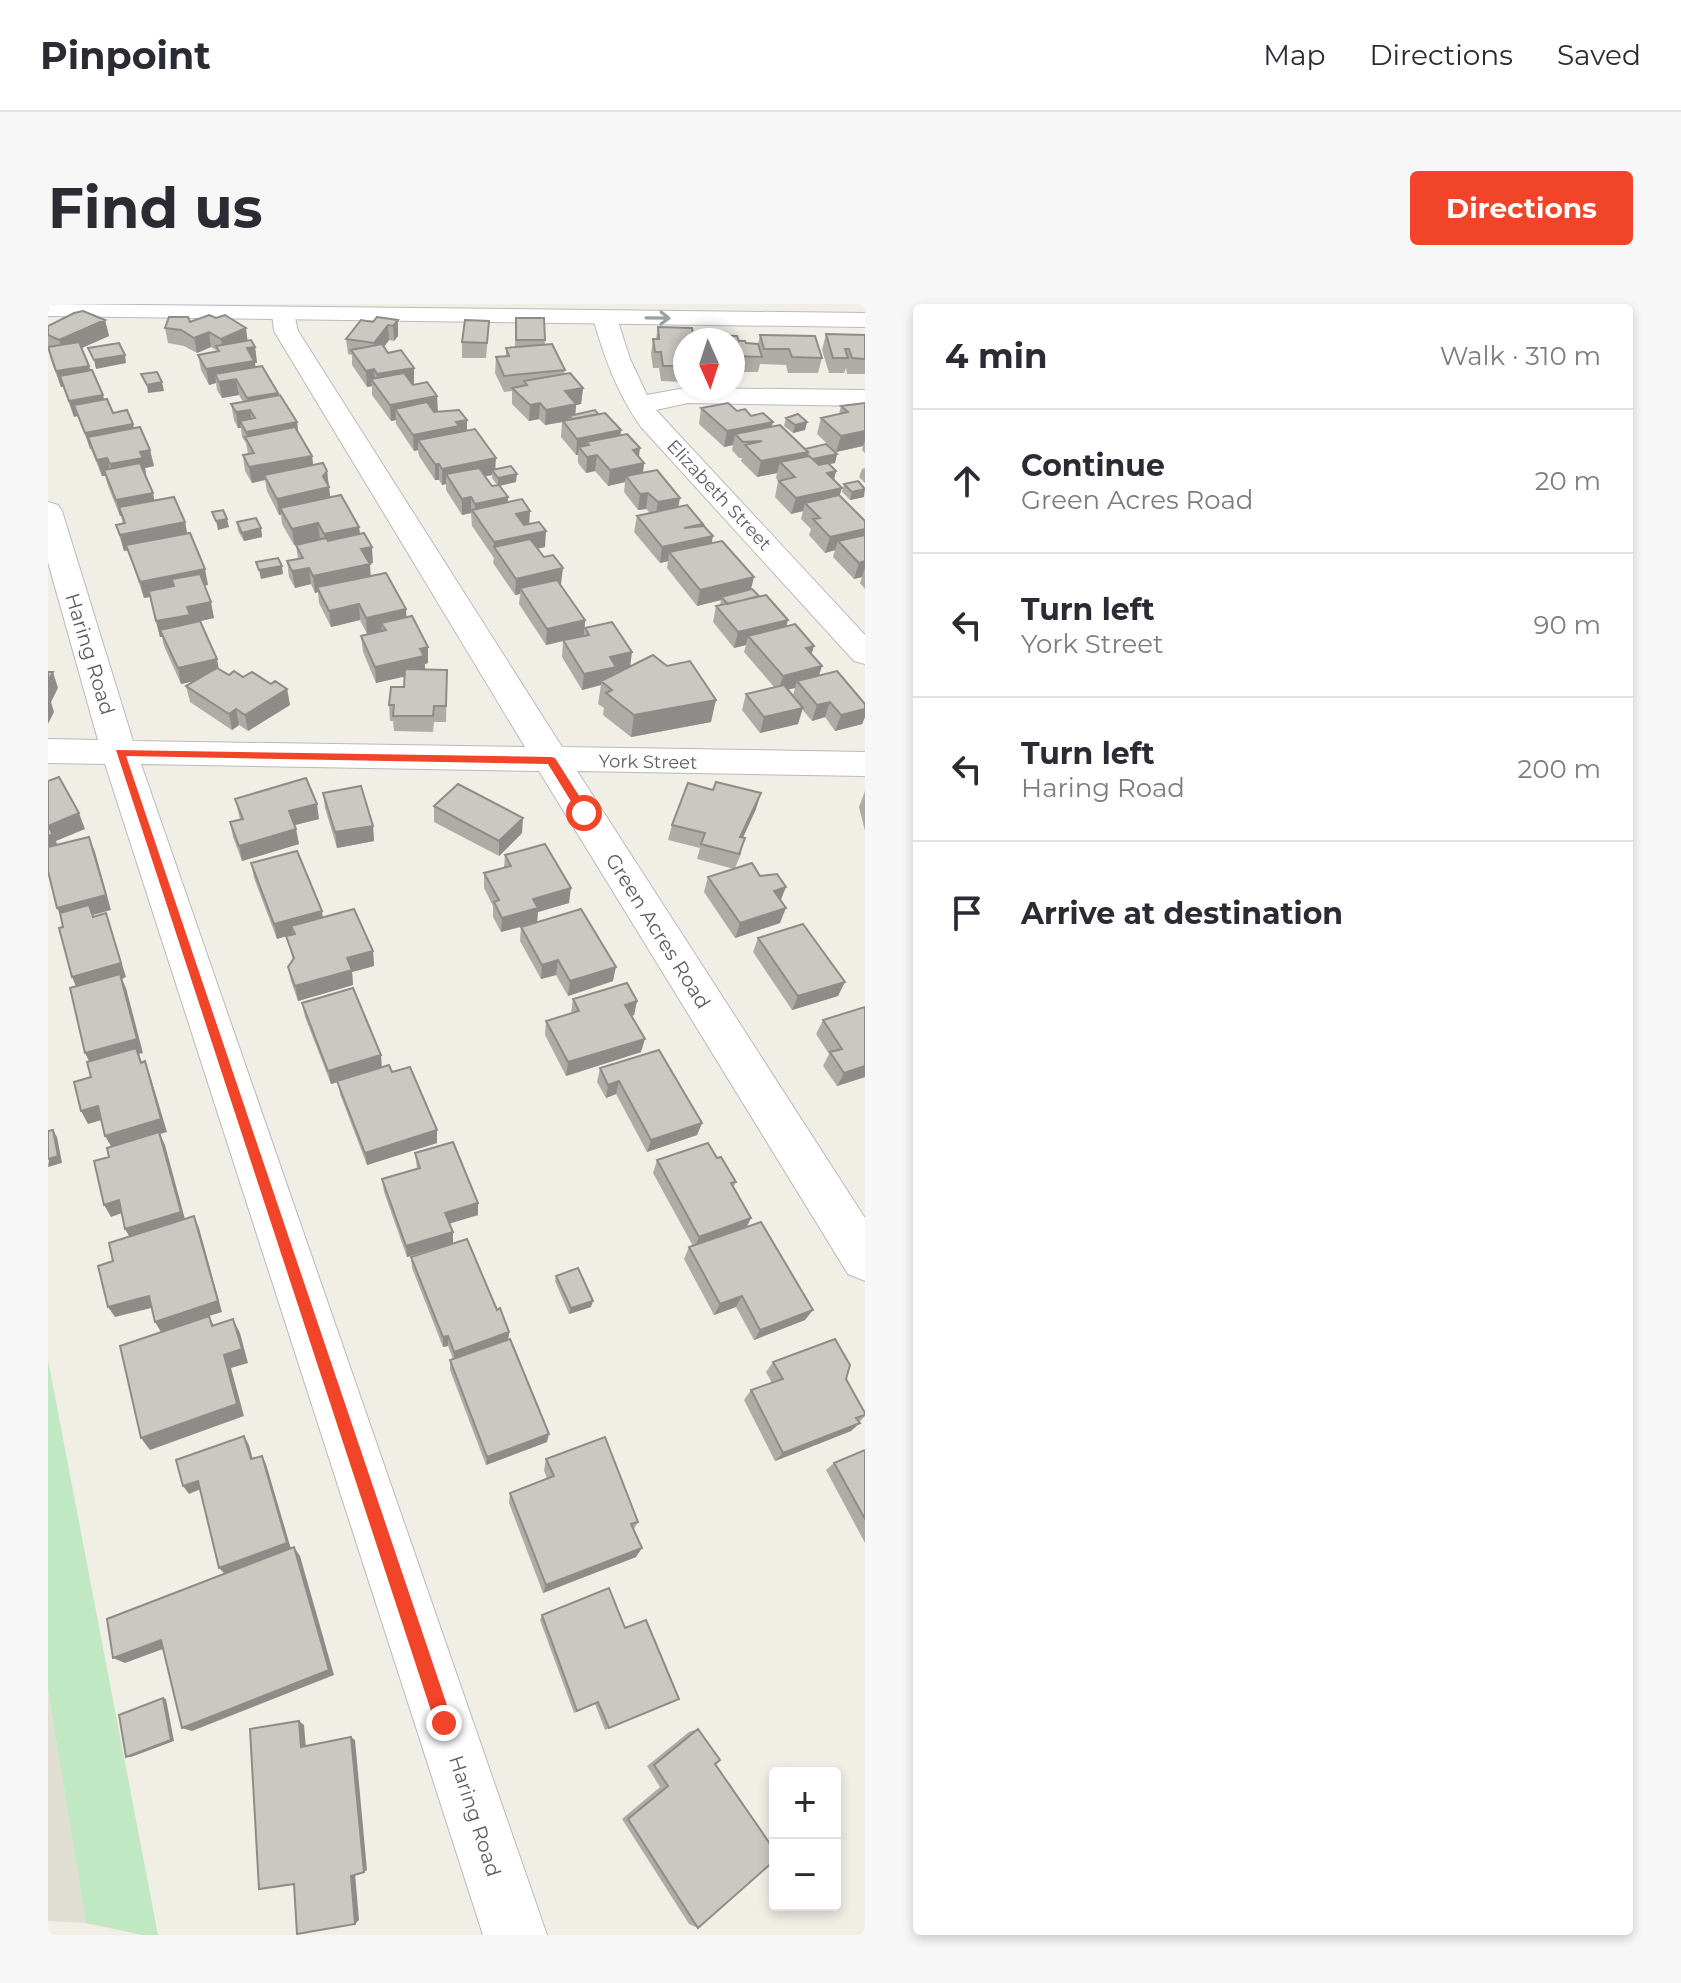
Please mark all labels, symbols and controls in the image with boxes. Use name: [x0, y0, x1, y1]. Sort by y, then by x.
text: Pinpoint: [40, 32, 211, 79]
text: Map: [1263, 38, 1325, 72]
text: Directions: [1369, 38, 1513, 72]
text: Saved: [1557, 38, 1641, 72]
button: Directions: [1410, 171, 1633, 245]
text: Find us: [48, 174, 262, 242]
one-way arrow: [644, 310, 671, 326]
north arrow: [673, 328, 745, 400]
text: 4 min: [945, 335, 1047, 377]
text: Walk · 310 m: [1440, 340, 1601, 372]
street label: Elizabeth Street: [662, 435, 776, 555]
text: Continue: [1021, 447, 1165, 484]
icon: ahead: [945, 459, 989, 503]
text: 20 m: [1535, 465, 1601, 497]
text: Green Acres Road: [1021, 484, 1253, 516]
street label: Haring Road: [60, 590, 120, 718]
text: Turn left: [1021, 591, 1154, 628]
icon: left: [945, 603, 989, 647]
text: 90 m: [1534, 609, 1601, 641]
text: York Street: [1021, 628, 1163, 660]
text: Turn left: [1021, 735, 1154, 772]
icon: left: [945, 747, 989, 791]
street label: York Street: [599, 750, 697, 774]
text: 200 m: [1517, 753, 1601, 785]
text: Haring Road: [1021, 772, 1185, 804]
route start: [566, 795, 602, 831]
street label: Green Acres Road: [600, 849, 716, 1013]
icon: arrive: [945, 891, 989, 935]
text: Arrive at destination: [1021, 895, 1343, 932]
route end: [426, 1705, 462, 1741]
street label: Haring Road: [444, 1752, 506, 1880]
map controls: [769, 1767, 841, 1911]
button: +: [769, 1767, 841, 1839]
button: −: [769, 1839, 841, 1911]

